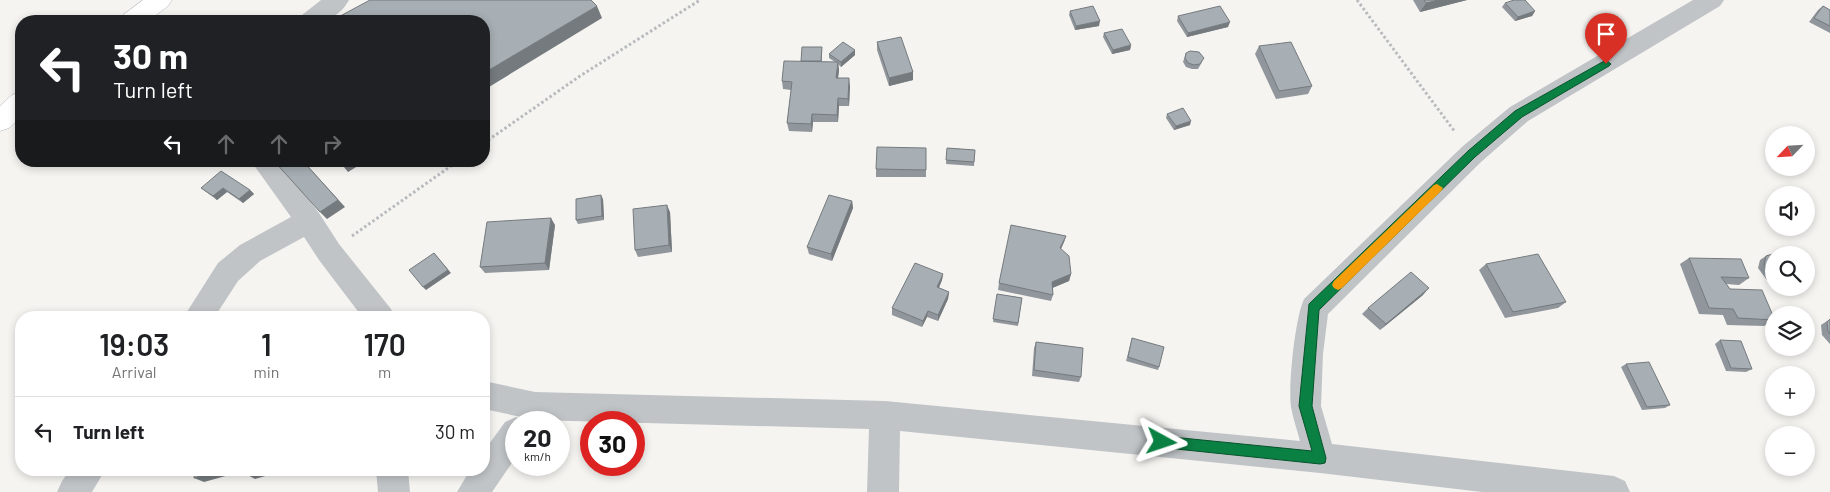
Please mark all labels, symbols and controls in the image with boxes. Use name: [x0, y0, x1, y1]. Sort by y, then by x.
pin: [1585, 13, 1627, 64]
icon: arrive: [1592, 20, 1620, 48]
text: 30 m: [113, 34, 188, 76]
icon: left: [30, 35, 95, 100]
text: Turn left: [113, 76, 193, 102]
north arrow: [1765, 126, 1815, 176]
map controls: [1765, 126, 1815, 476]
icon: left: [159, 130, 187, 158]
icon: ahead: [212, 130, 240, 158]
icon: ahead: [265, 130, 293, 158]
icon: right: [318, 130, 346, 158]
button: sound: [1765, 186, 1815, 236]
button: search: [1765, 246, 1815, 296]
button: layers: [1765, 306, 1815, 356]
text: 19:03: [99, 326, 169, 362]
text: 1: [261, 326, 272, 362]
text: 170: [364, 326, 406, 362]
text: Arrival: [112, 362, 157, 381]
text: min: [253, 362, 279, 381]
text: m: [378, 362, 391, 381]
button: +: [1765, 366, 1815, 416]
speed limit sign: 30: [580, 411, 645, 476]
position arrow: [1135, 415, 1187, 467]
icon: left: [30, 418, 58, 446]
text: Turn left: [73, 420, 144, 443]
text: 30 m: [435, 420, 475, 443]
text: 20: [523, 422, 552, 452]
button: −: [1765, 426, 1815, 476]
text: km/h: [524, 449, 551, 463]

